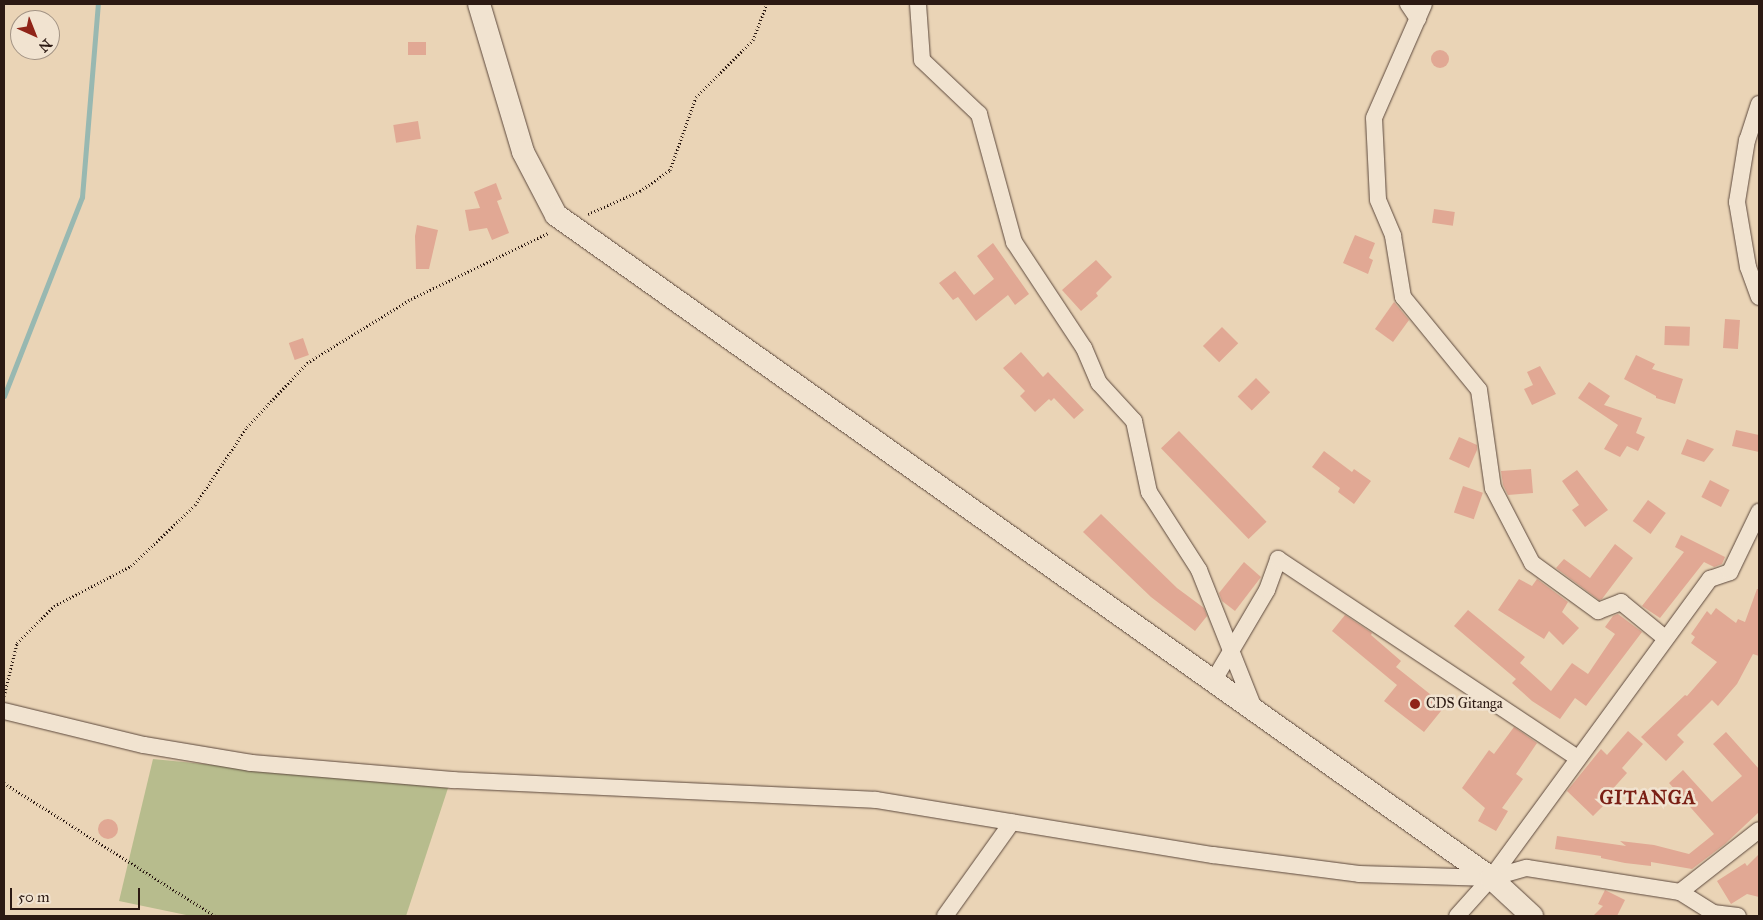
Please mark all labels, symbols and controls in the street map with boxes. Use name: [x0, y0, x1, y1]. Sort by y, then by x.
north arrow: [10, 10, 60, 60]
text: N: [35, 35, 55, 56]
place label: CDS Gitanga: [1426, 696, 1503, 712]
marker: CDS Gitanga: [1408, 697, 1422, 711]
district label: GITANGA: [1599, 787, 1697, 809]
scale bar: [12, 878, 142, 910]
text: 50 m: [18, 888, 50, 906]

